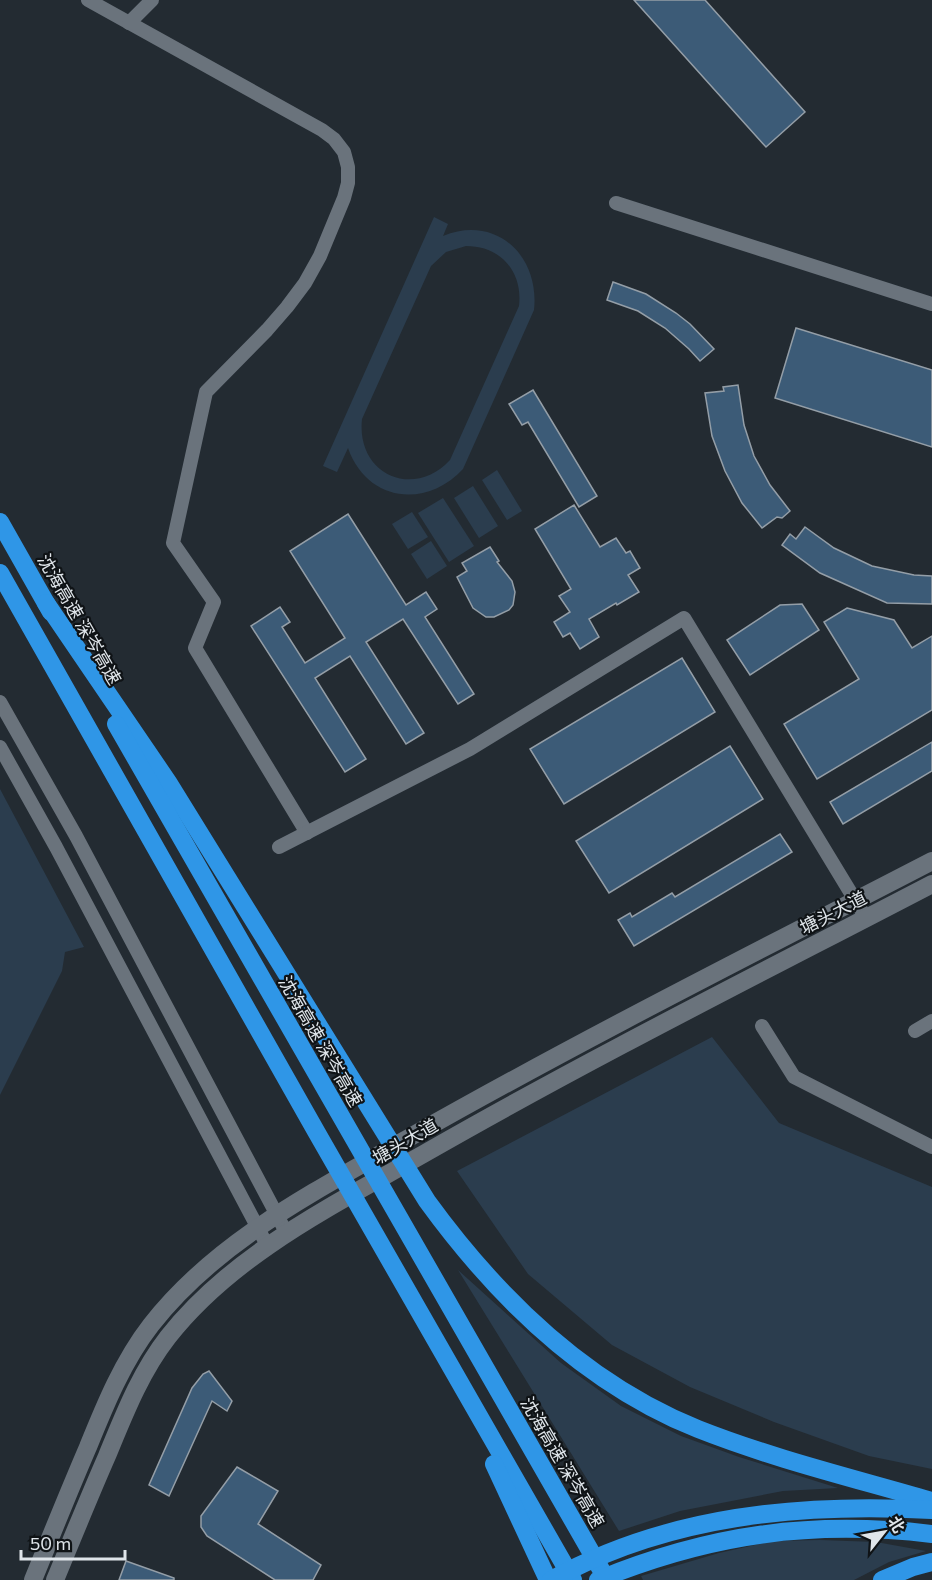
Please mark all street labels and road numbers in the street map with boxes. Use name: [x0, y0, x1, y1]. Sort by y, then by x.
street label: 沈海高速 深岑高速: [34, 550, 126, 688]
street label: 塘头大道: [796, 886, 870, 938]
street label: 沈海高速 深岑高速: [275, 972, 367, 1110]
street label: 塘头大道: [368, 1113, 442, 1169]
street label: 沈海高速 深岑高速: [517, 1393, 609, 1531]

